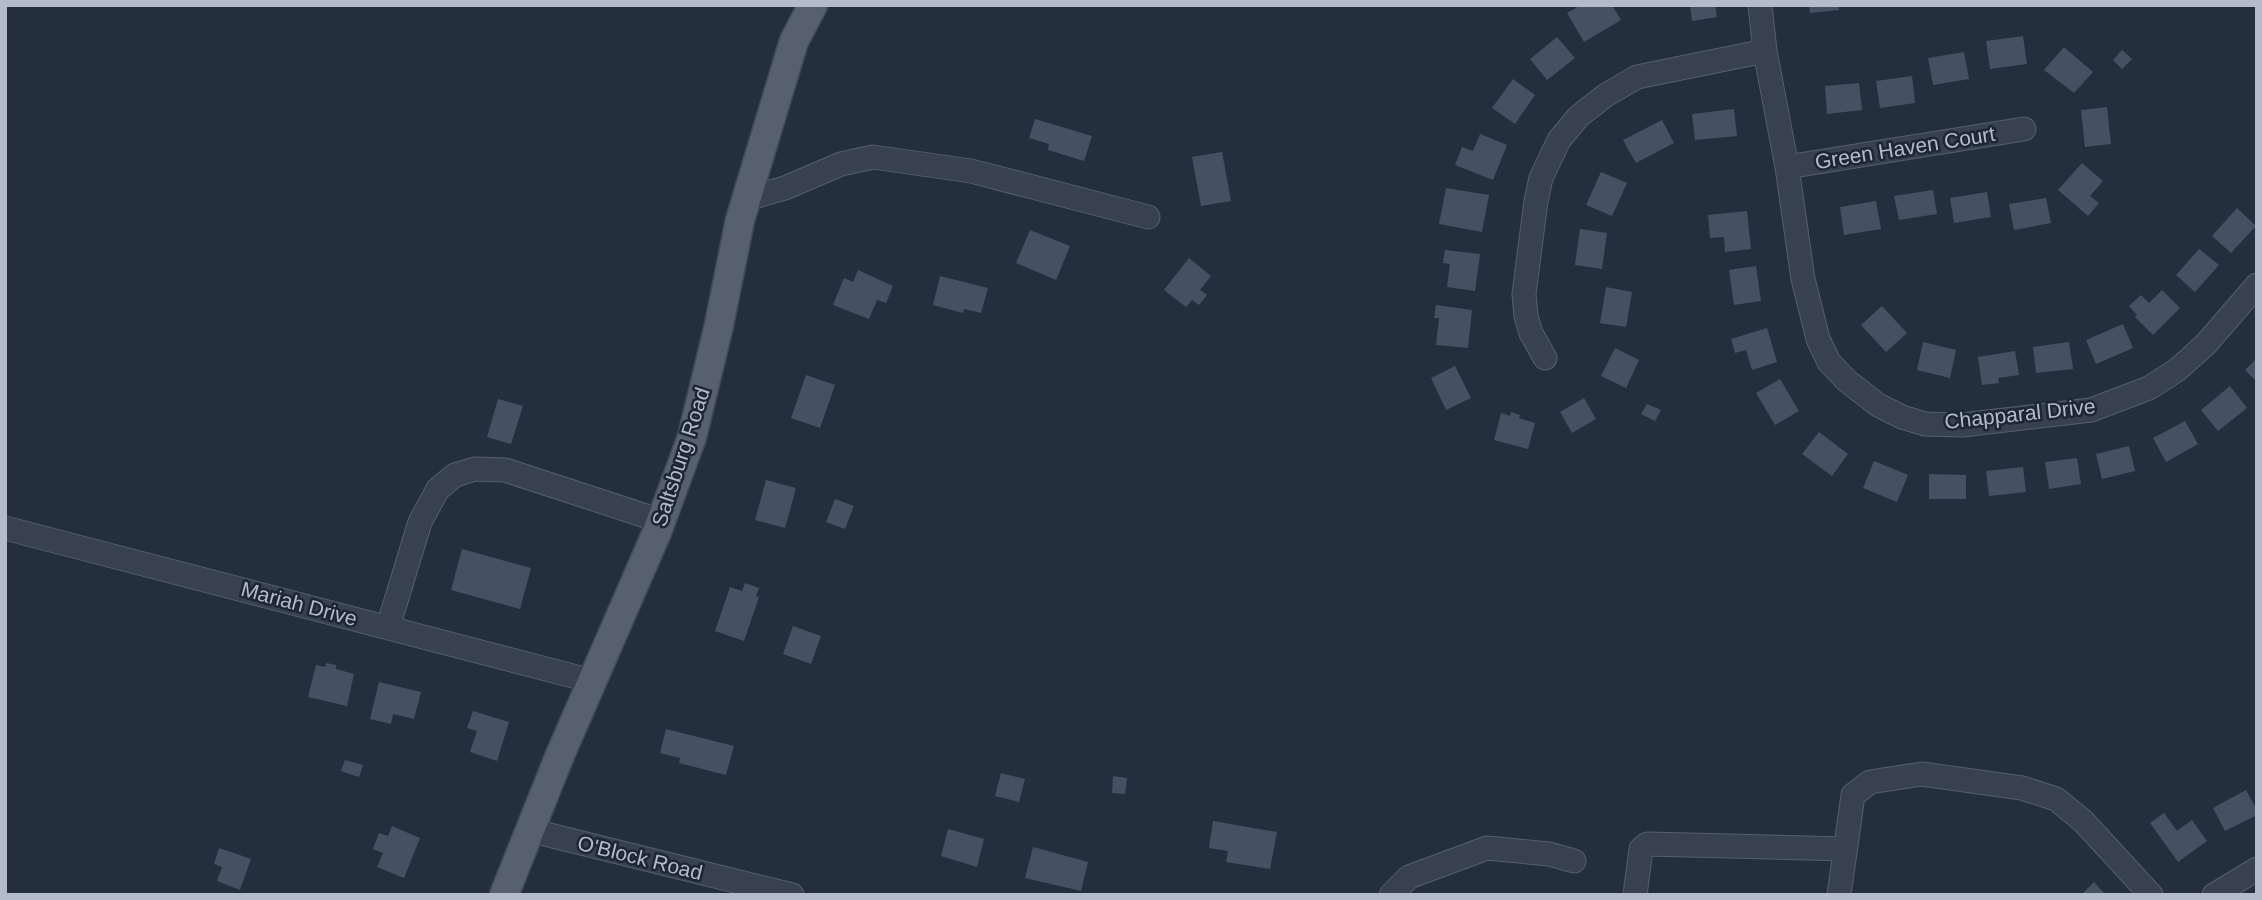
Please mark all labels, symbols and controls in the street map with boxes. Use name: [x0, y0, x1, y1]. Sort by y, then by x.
street label: Green Haven Court: [1813, 122, 1997, 173]
street label: Saltsburg Road: [647, 384, 714, 529]
street label: Chapparal Drive: [1943, 394, 2097, 433]
street label: Mariah Drive: [239, 577, 360, 630]
street label: O'Block Road: [575, 831, 705, 884]

